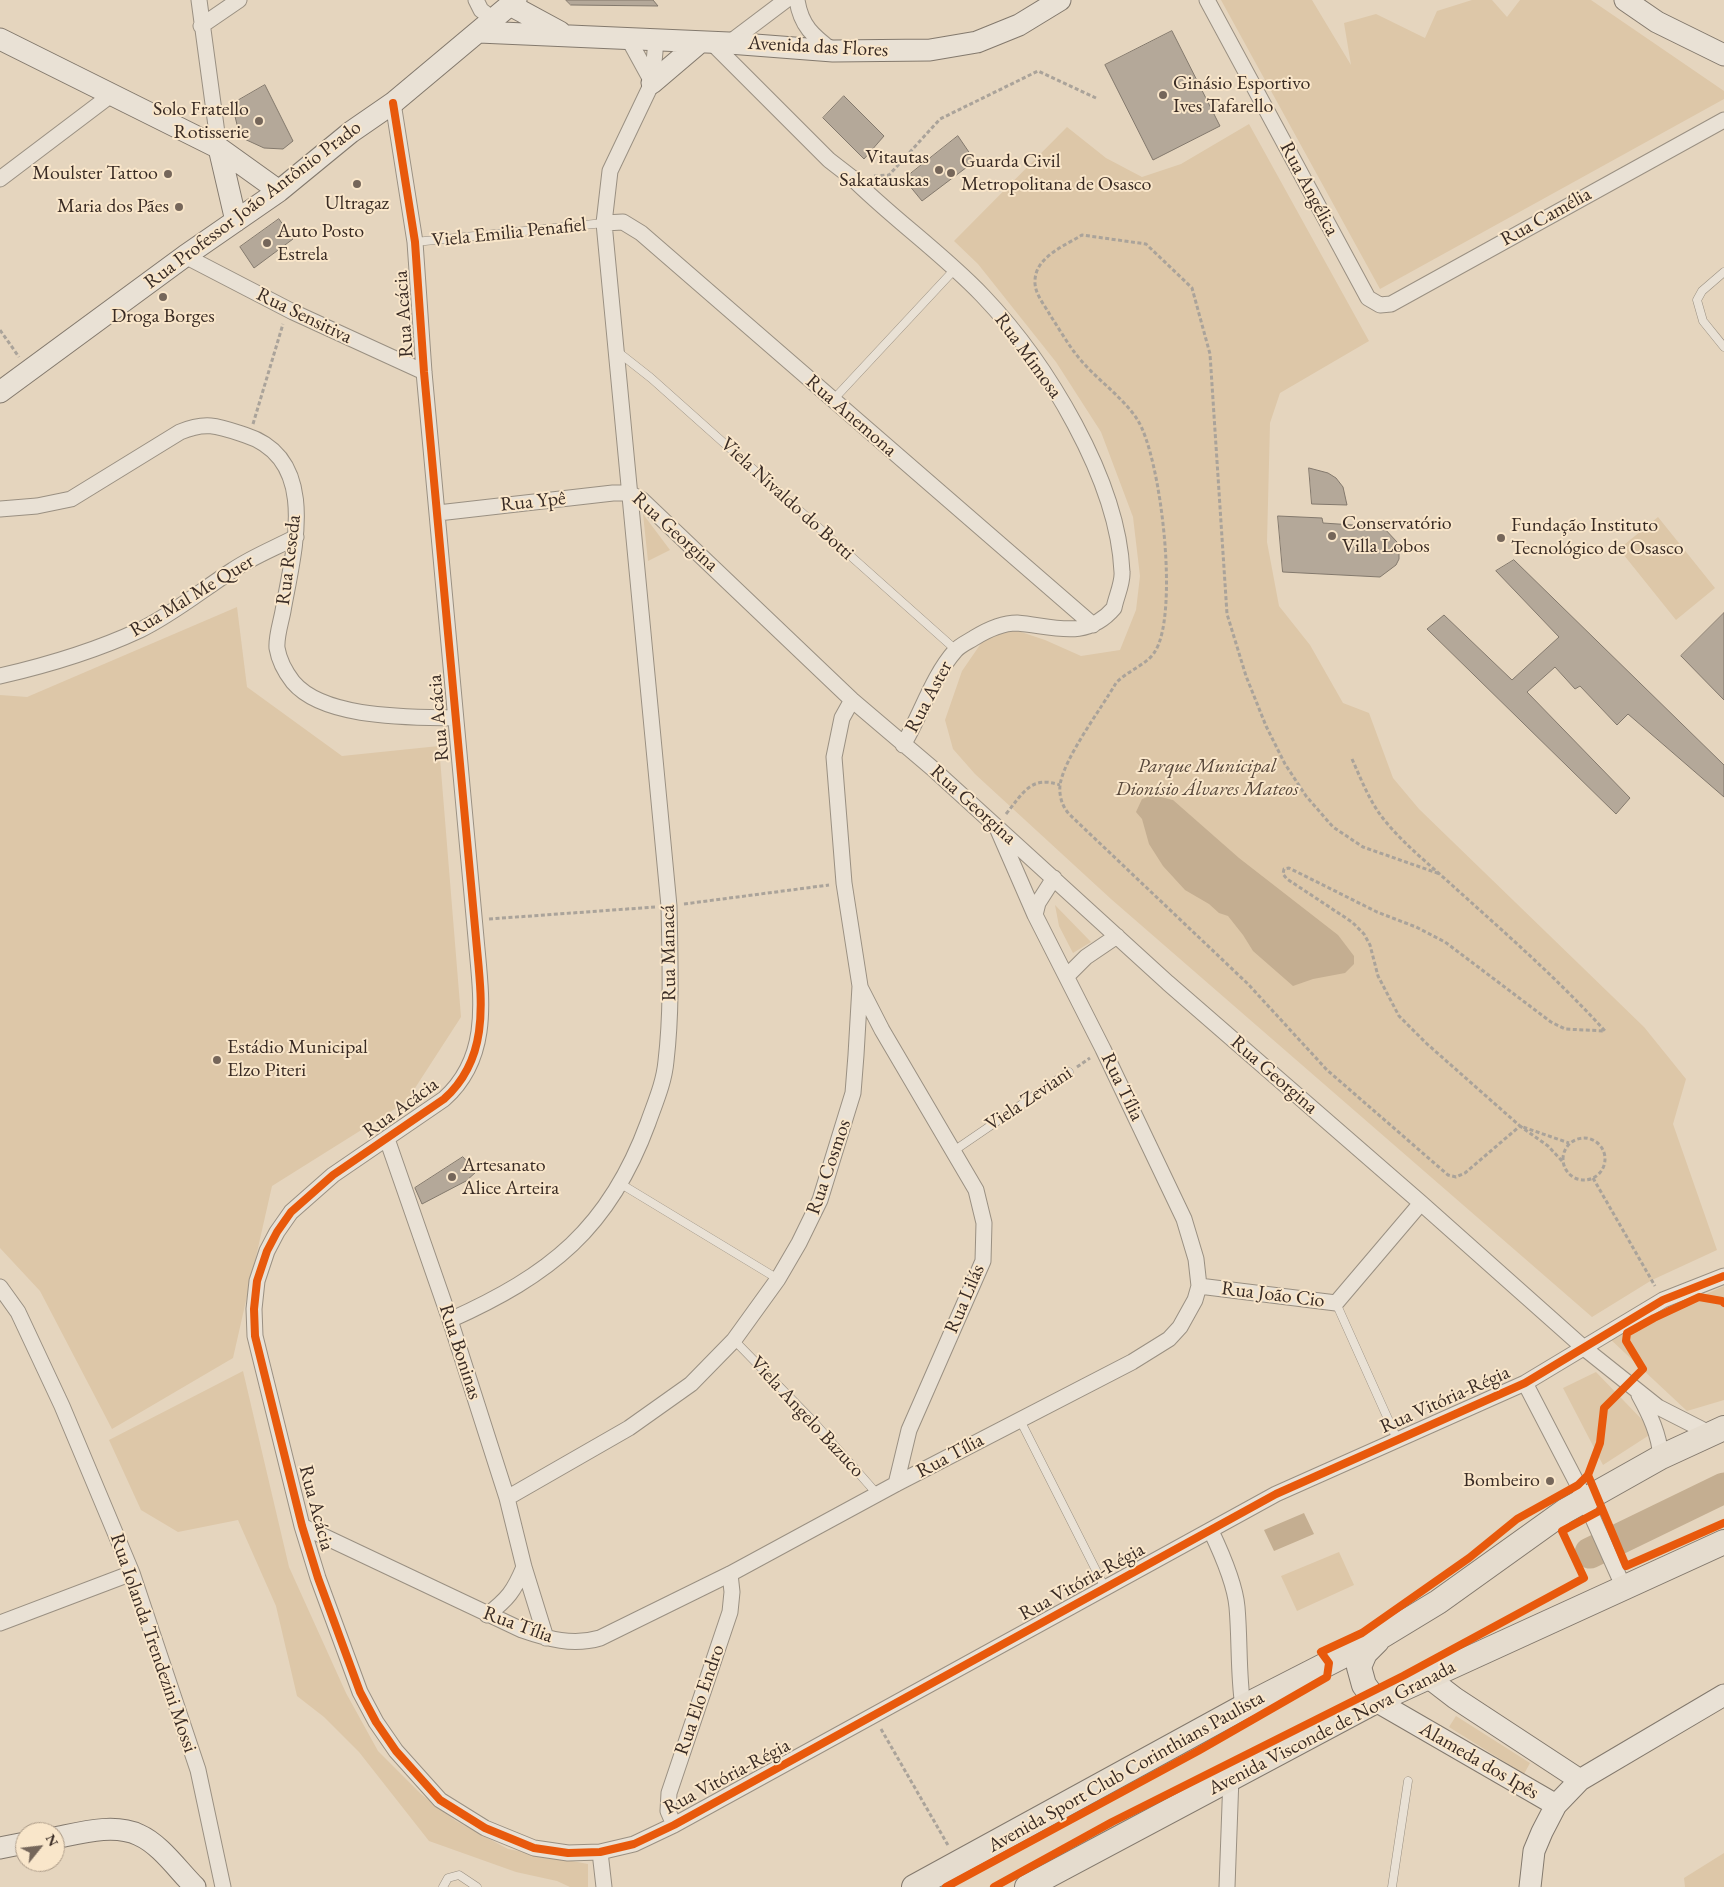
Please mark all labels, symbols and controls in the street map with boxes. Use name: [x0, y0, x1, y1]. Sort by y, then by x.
street label: Avenida das Flores: [747, 31, 889, 63]
place label: Ginásio Esportivo Ives Tafarello: [1173, 72, 1310, 119]
marker: Ginásio Esportivo Ives Tafarello: [1157, 89, 1169, 101]
place label: Solo Fratello Rotisserie: [153, 98, 249, 145]
marker: Solo Fratello Rotisserie: [253, 115, 265, 127]
street label: Rua Professor João Antônio Prado: [140, 116, 366, 294]
street label: Rua Angélica: [1274, 138, 1344, 240]
place label: Vitautas Sakatauskas: [839, 146, 929, 193]
place label: Guarda Civil Metropolitana de Osasco: [961, 150, 1151, 197]
place label: Moulster Tattoo: [32, 162, 158, 186]
marker: Vitautas Sakatauskas: [933, 164, 945, 176]
marker: Guarda Civil Metropolitana de Osasco: [945, 167, 957, 179]
marker: Moulster Tattoo: [162, 168, 174, 180]
marker: Ultragaz: [351, 178, 363, 190]
street label: Rua Camélia: [1496, 182, 1596, 252]
place label: Ultragaz: [325, 192, 389, 216]
place label: Maria dos Pães: [57, 195, 169, 219]
marker: Maria dos Pães: [173, 201, 185, 213]
street label: Viela Emilia Penafiel: [431, 213, 587, 253]
place label: Auto Posto Estrela: [277, 220, 364, 267]
marker: Auto Posto Estrela: [261, 237, 273, 249]
street label: Rua Acácia: [389, 270, 419, 358]
street label: Rua Sensitiva: [252, 283, 356, 349]
marker: Droga Borges: [157, 291, 169, 303]
place label: Droga Borges: [111, 305, 215, 329]
street label: Rua Mimosa: [989, 309, 1067, 403]
street label: Rua Anemona: [800, 370, 902, 462]
street label: Viela Nivaldo do Botti: [715, 433, 859, 565]
street label: Rua Ypê: [499, 487, 567, 517]
street label: Rua Georgina: [627, 487, 723, 577]
place label: Conservatório Villa Lobos: [1342, 512, 1452, 559]
street label: Rua Reseda: [272, 513, 306, 607]
place label: Fundação Instituto Tecnológico de Osasco: [1511, 514, 1684, 561]
marker: Conservatório Villa Lobos: [1326, 530, 1338, 542]
marker: Fundação Instituto Tecnológico de Osasco: [1495, 532, 1507, 544]
street label: Rua Mal Me Quer: [125, 549, 259, 643]
street label: Rua Aster: [900, 657, 958, 737]
street label: Rua Acácia: [423, 673, 455, 763]
park label: Parque Municipal Dionísio Álvares Mateos: [1116, 755, 1298, 802]
street label: Rua Georgina: [925, 760, 1021, 850]
street label: Rua Manacá: [656, 904, 682, 1002]
street label: Rua Georgina: [1225, 1031, 1323, 1119]
place label: Estádio Municipal Elzo Piteri: [227, 1036, 368, 1083]
street label: Rua Tília: [1095, 1049, 1149, 1125]
marker: Estádio Municipal Elzo Piteri: [211, 1054, 223, 1066]
street label: Viela Zeviani: [981, 1061, 1077, 1137]
street label: Rua Acácia: [359, 1073, 443, 1143]
street label: Rua Cosmos: [801, 1116, 857, 1218]
place label: Artesanato Alice Arteira: [462, 1154, 559, 1201]
marker: Artesanato Alice Arteira: [446, 1171, 458, 1183]
street label: Rua Lilás: [940, 1261, 990, 1337]
street label: Rua João Cio: [1220, 1277, 1326, 1313]
street label: Rua Boninas: [433, 1301, 487, 1403]
street label: Viela Angelo Bazuco: [745, 1351, 869, 1483]
street label: Rua Vitória-Régia: [1376, 1361, 1514, 1439]
street label: Rua Tília: [912, 1428, 988, 1484]
street label: Rua Acácia: [293, 1463, 339, 1553]
place label: Bombeiro: [1463, 1469, 1540, 1493]
marker: Bombeiro: [1544, 1475, 1556, 1487]
street label: Rua Iolanda Trendezini Mossi: [104, 1530, 202, 1756]
street label: Rua Vitória-Régia: [1015, 1538, 1149, 1626]
street label: Rua Tília: [480, 1601, 556, 1649]
street label: Rua Elo Endro: [670, 1642, 730, 1758]
street label: Avenida Visconde de Nova Granada: [1204, 1655, 1460, 1801]
street label: Avenida Sport Club Corinthians Paulista: [984, 1686, 1268, 1858]
street label: Alameda dos Ipês: [1415, 1717, 1543, 1805]
street label: Rua Vitória-Régia: [660, 1734, 794, 1820]
north arrow: [15, 1822, 65, 1872]
text: N: [42, 1831, 63, 1850]

